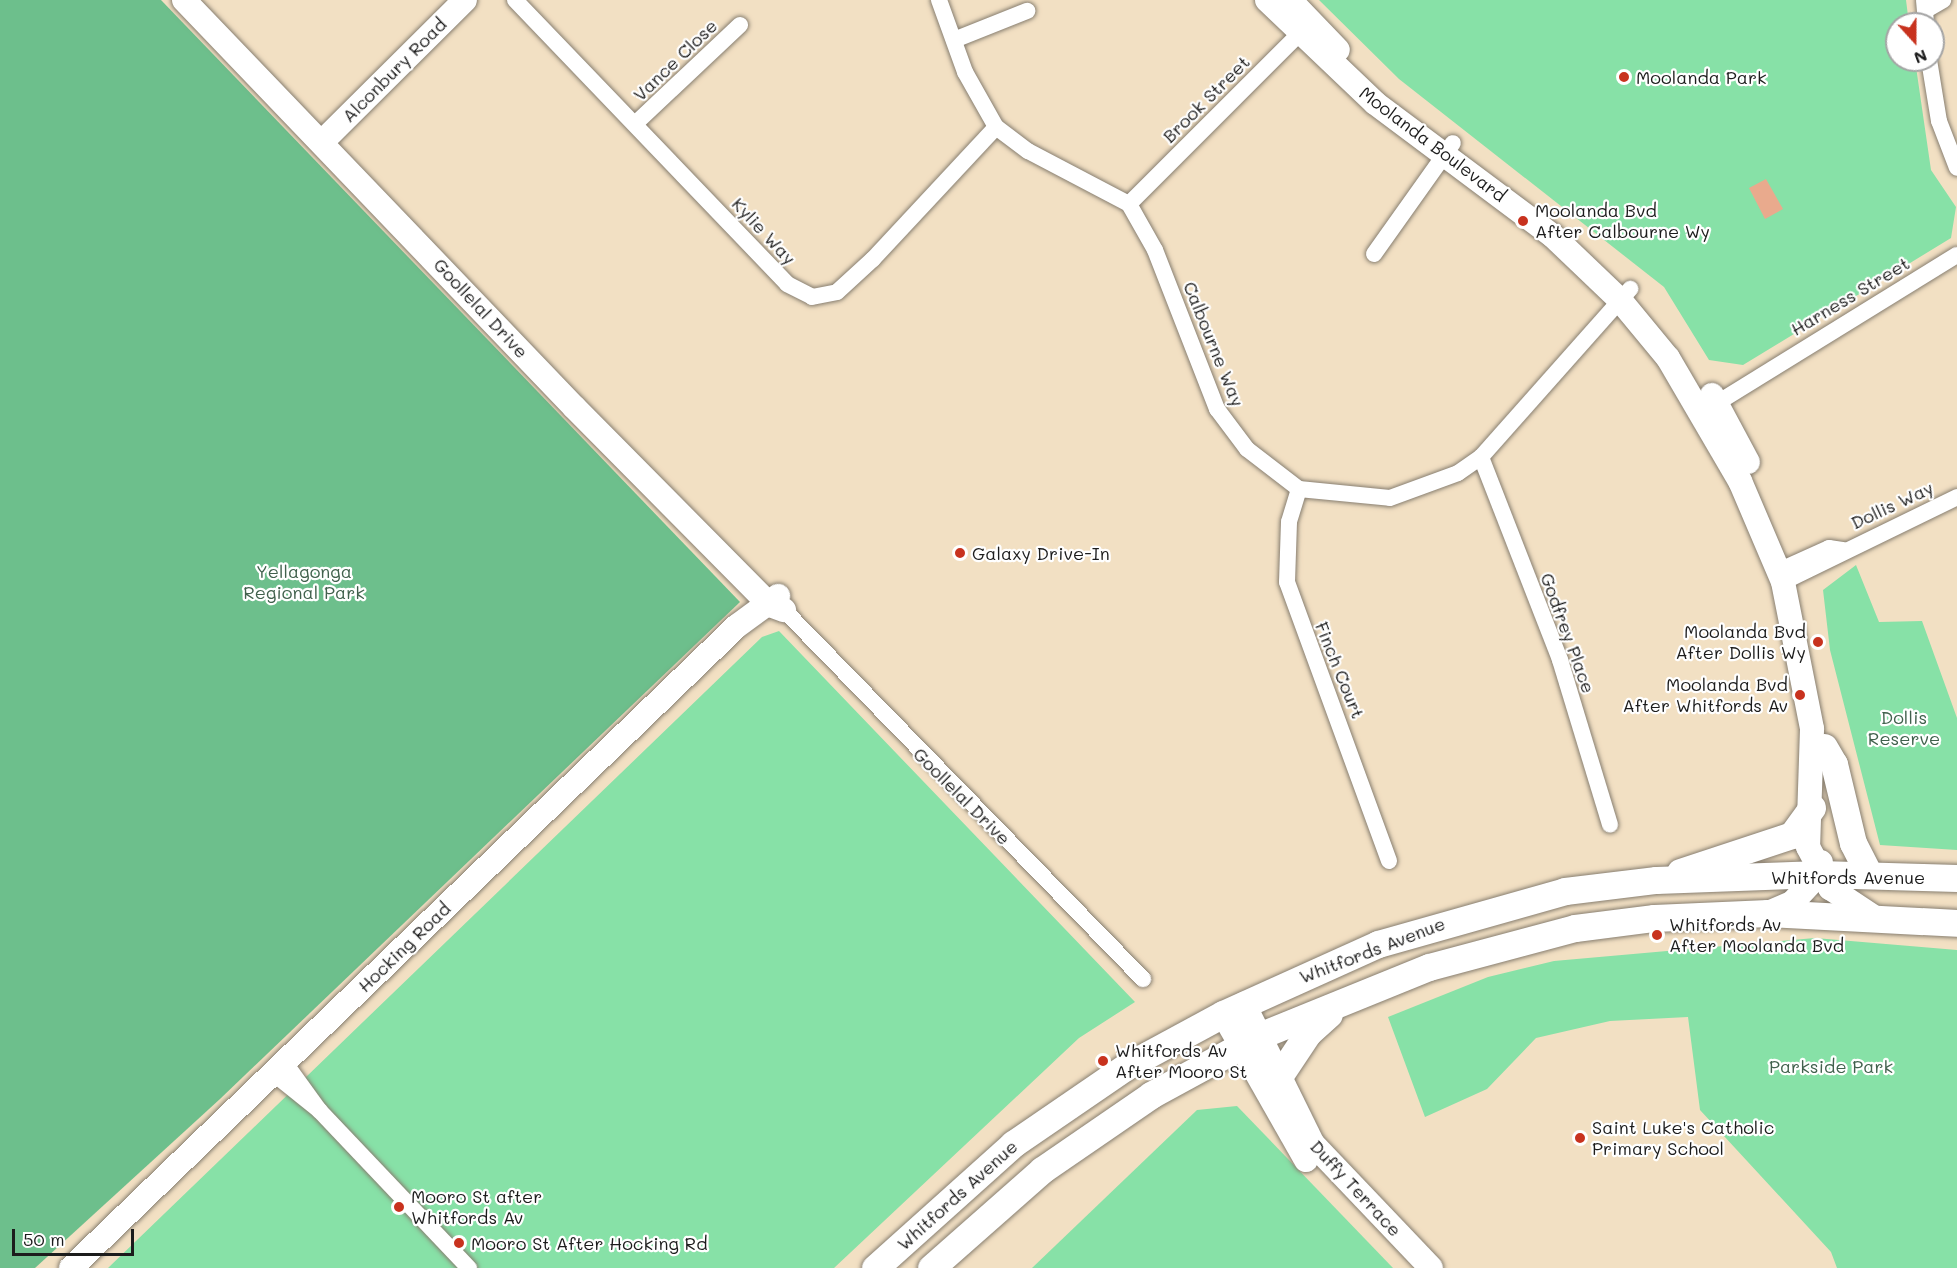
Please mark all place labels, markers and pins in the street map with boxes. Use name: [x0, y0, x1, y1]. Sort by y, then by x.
place label: Moolanda Park: [1636, 66, 1767, 88]
marker: Moolanda Park: [1617, 70, 1631, 84]
place label: Moolanda Bvd After Calbourne Wy: [1535, 200, 1710, 242]
marker: Moolanda Bvd After Calbourne Wy: [1516, 214, 1530, 228]
place label: Galaxy Drive-In: [972, 542, 1110, 564]
marker: Galaxy Drive-In: [953, 546, 967, 560]
place label: Moolanda Bvd After Dollis Wy: [1675, 621, 1806, 664]
marker: Moolanda Bvd After Dollis Wy: [1811, 635, 1825, 649]
place label: Moolanda Bvd After Whitfords Av: [1622, 674, 1788, 716]
marker: Moolanda Bvd After Whitfords Av: [1793, 688, 1807, 702]
place label: Whitfords Av After Moolanda Bvd: [1669, 914, 1844, 956]
marker: Whitfords Av After Moolanda Bvd: [1650, 928, 1664, 942]
place label: Whitfords Av After Mooro St: [1115, 1040, 1248, 1082]
marker: Whitfords Av After Mooro St: [1096, 1054, 1110, 1068]
place label: Saint Luke's Catholic Primary School: [1592, 1117, 1774, 1160]
marker: Saint Luke's Catholic Primary School: [1573, 1131, 1587, 1145]
place label: Mooro St after Whitfords Av: [411, 1186, 542, 1228]
marker: Mooro St after Whitfords Av: [392, 1200, 406, 1214]
place label: Mooro St After Hocking Rd: [471, 1232, 708, 1254]
marker: Mooro St After Hocking Rd: [452, 1236, 466, 1250]

